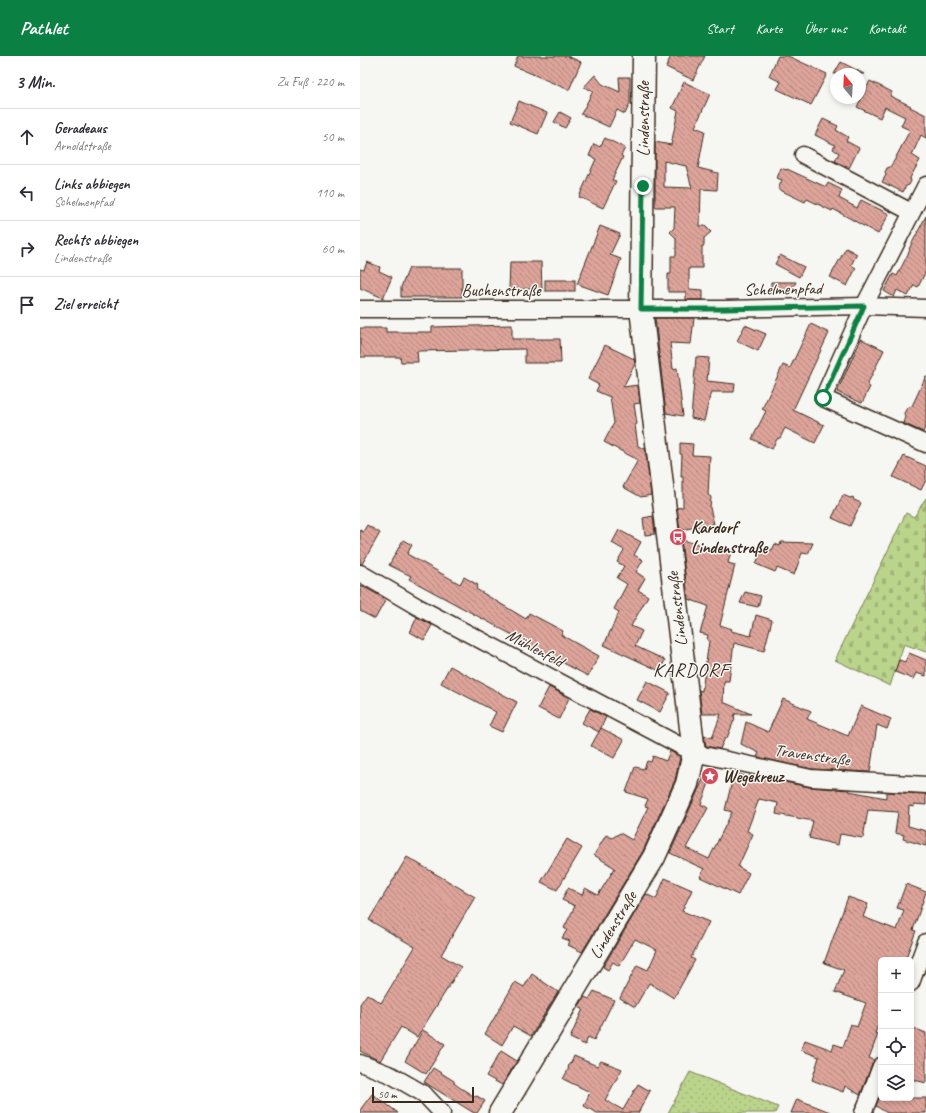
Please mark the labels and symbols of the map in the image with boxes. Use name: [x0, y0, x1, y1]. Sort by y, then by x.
north arrow: [830, 68, 866, 104]
street label: Lindenstraße: [633, 80, 654, 156]
route end: [634, 177, 652, 195]
street label: Schelmenpfad: [744, 278, 825, 300]
street label: Buchenstraße: [462, 280, 542, 301]
route start: [814, 389, 832, 407]
place label: Kardorf Lindenstraße: [691, 517, 769, 558]
bus stop icon: Kardorf Lindenstraße: [668, 527, 688, 547]
street label: Lindenstraße: [662, 569, 692, 647]
street label: Mühlenfeld: [502, 624, 570, 673]
district label: KARDORF: [653, 658, 732, 682]
street label: Travenstraße: [773, 739, 852, 771]
place icon: Wegekreuz: [700, 766, 720, 786]
place label: Wegekreuz: [723, 766, 785, 787]
street label: Lindenstraße: [585, 886, 642, 963]
scale bar: [372, 1085, 474, 1104]

